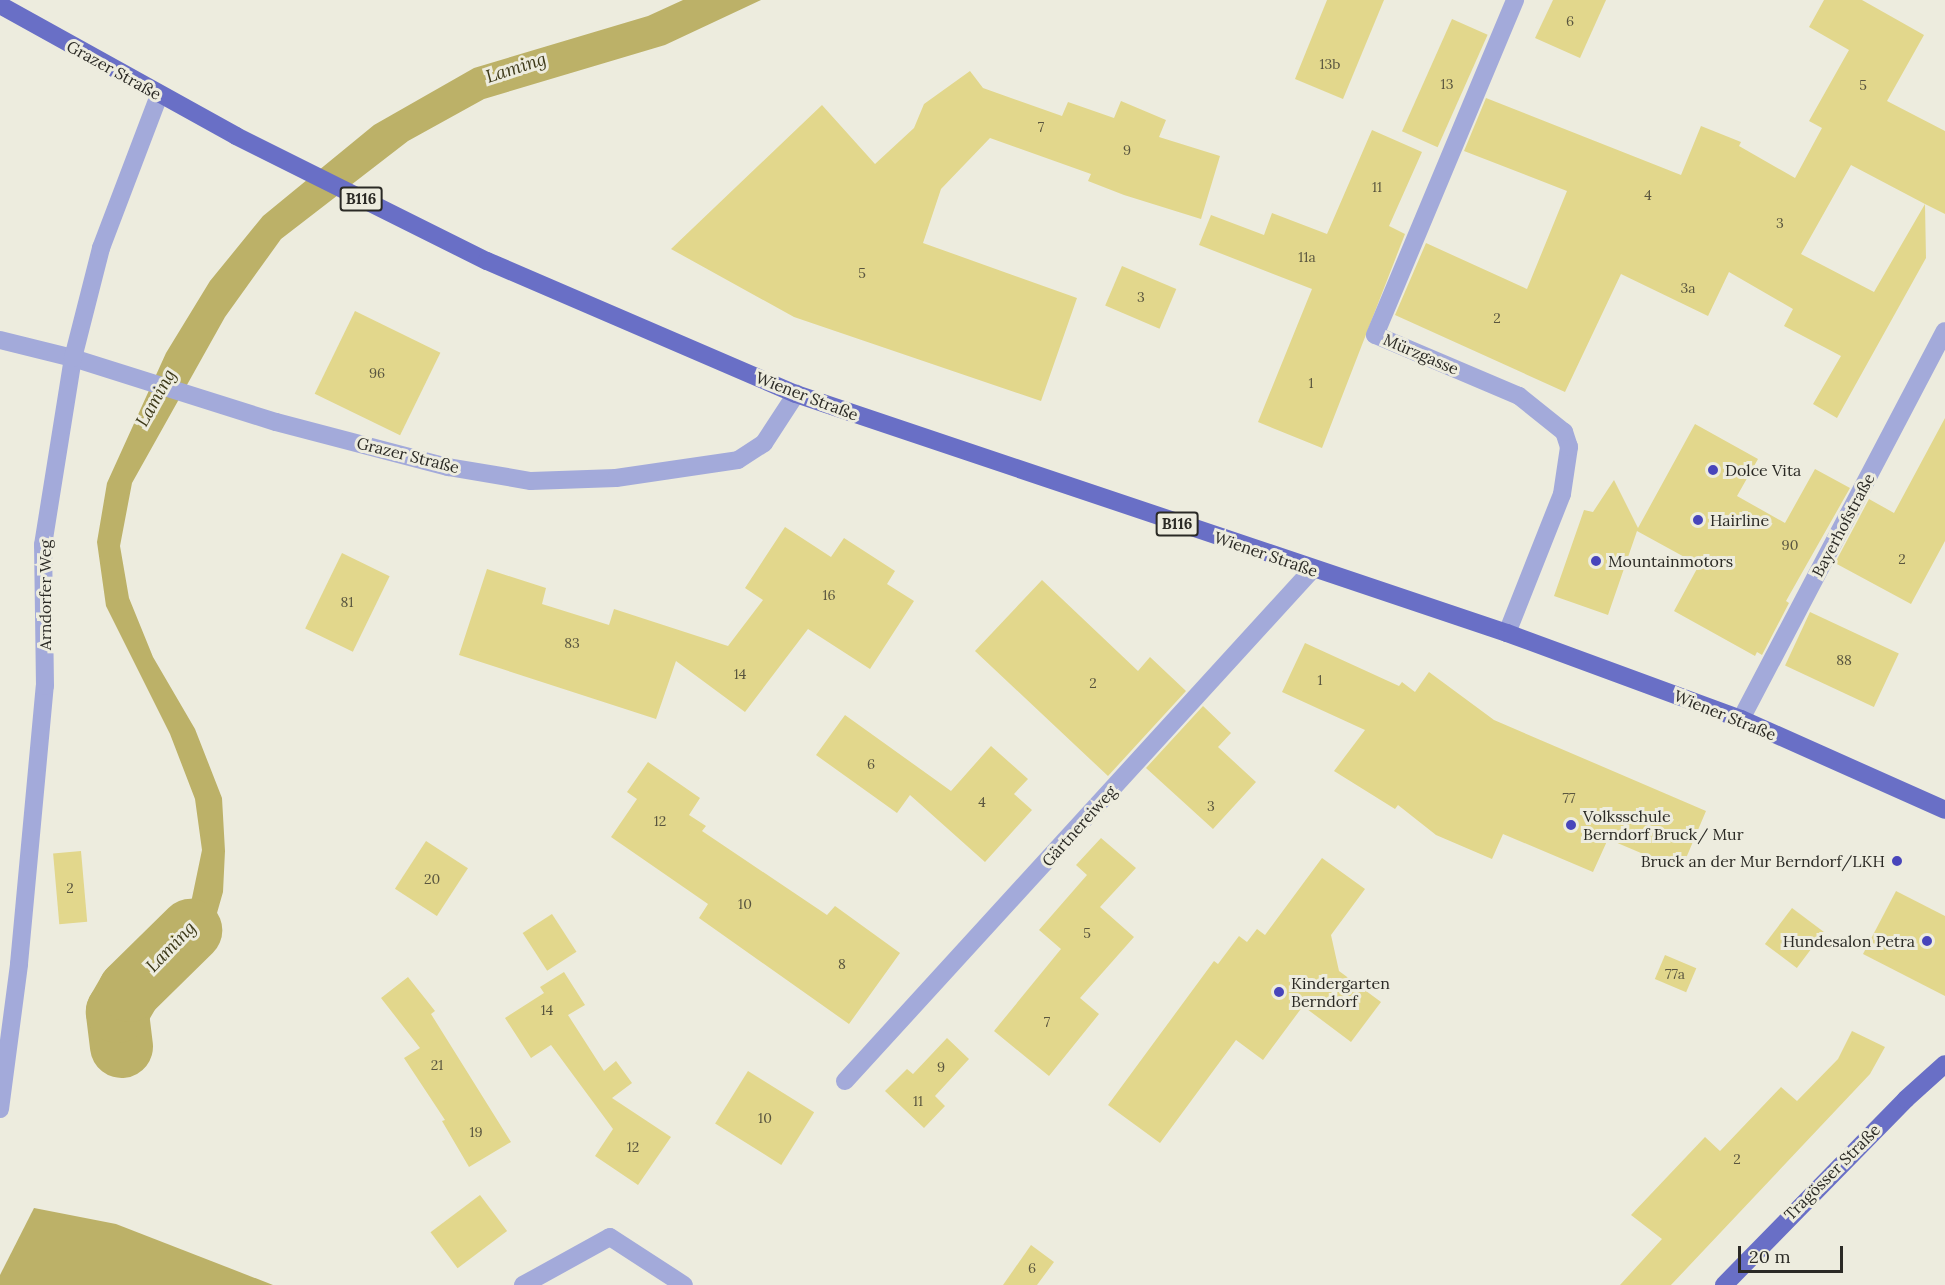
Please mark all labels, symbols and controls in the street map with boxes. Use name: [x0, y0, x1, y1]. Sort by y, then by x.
house number: 6: [1566, 13, 1574, 29]
street label: Grazer Straße: [63, 36, 165, 104]
water label: Laming: [483, 48, 549, 88]
house number: 13b: [1319, 56, 1341, 72]
house number: 13: [1441, 76, 1453, 92]
house number: 5: [1859, 77, 1867, 93]
house number: 7: [1038, 119, 1044, 135]
house number: 9: [1123, 142, 1131, 158]
house number: 11: [1372, 179, 1382, 195]
road number: B116: [338, 187, 384, 211]
house number: 4: [1644, 187, 1652, 203]
house number: 3: [1776, 215, 1784, 231]
house number: 11a: [1298, 249, 1316, 265]
house number: 5: [858, 265, 866, 281]
house number: 3a: [1680, 280, 1696, 296]
house number: 3: [1137, 289, 1145, 305]
house number: 2: [1493, 310, 1501, 326]
street label: Mürzgasse: [1380, 330, 1462, 378]
house number: 96: [369, 365, 385, 381]
water label: Laming: [131, 366, 181, 430]
street label: Wiener Straße: [753, 368, 861, 424]
house number: 1: [1308, 375, 1314, 391]
street label: Grazer Straße: [355, 433, 461, 477]
place label: Dolce Vita: [1725, 460, 1801, 480]
marker: Dolce Vita: [1706, 463, 1720, 477]
street label: Bayerhofstraße: [1808, 470, 1878, 580]
place label: Hairline: [1710, 510, 1769, 530]
road number: B116: [1154, 512, 1200, 536]
marker: Hairline: [1691, 513, 1705, 527]
street label: Wiener Straße: [1212, 527, 1320, 581]
house number: 90: [1782, 537, 1798, 553]
street label: Arndorfer Weg: [35, 540, 55, 650]
place label: Mountainmotors: [1608, 551, 1733, 571]
house number: 2: [1898, 551, 1906, 567]
marker: Mountainmotors: [1589, 554, 1603, 568]
house number: 16: [822, 587, 836, 603]
house number: 81: [341, 594, 353, 610]
house number: 83: [564, 635, 580, 651]
house number: 88: [1836, 652, 1852, 668]
house number: 14: [734, 666, 746, 682]
house number: 1: [1317, 672, 1323, 688]
house number: 2: [1089, 675, 1097, 691]
street label: Wiener Straße: [1671, 686, 1779, 744]
house number: 6: [867, 756, 875, 772]
street label: Gärtnereiweg: [1038, 782, 1120, 870]
house number: 77: [1563, 790, 1575, 806]
house number: 4: [978, 794, 986, 810]
house number: 3: [1207, 798, 1215, 814]
place label: Volksschule Berndorf Bruck/ Mur: [1583, 806, 1744, 844]
house number: 12: [654, 813, 666, 829]
marker: Volksschule Berndorf Bruck/ Mur: [1564, 818, 1578, 832]
place label: Bruck an der Mur Berndorf/LKH: [1641, 851, 1885, 871]
marker: Bruck an der Mur Berndorf/LKH: [1890, 854, 1904, 868]
house number: 20: [424, 871, 440, 887]
house number: 2: [66, 880, 74, 896]
house number: 10: [738, 896, 752, 912]
water label: Laming: [142, 917, 200, 977]
house number: 5: [1083, 925, 1091, 941]
place label: Hundesalon Petra: [1783, 931, 1915, 951]
marker: Hundesalon Petra: [1920, 934, 1934, 948]
house number: 8: [838, 956, 846, 972]
house number: 77a: [1665, 966, 1685, 982]
place label: Kindergarten Berndorf: [1291, 973, 1390, 1011]
marker: Kindergarten Berndorf: [1272, 985, 1286, 999]
house number: 14: [541, 1002, 553, 1018]
house number: 7: [1044, 1014, 1050, 1030]
house number: 21: [431, 1057, 443, 1073]
house number: 9: [937, 1059, 945, 1075]
house number: 11: [913, 1093, 923, 1109]
house number: 10: [758, 1110, 772, 1126]
street label: Tragösser Straße: [1780, 1120, 1884, 1224]
house number: 19: [469, 1124, 483, 1140]
house number: 12: [627, 1139, 639, 1155]
house number: 2: [1733, 1151, 1741, 1167]
scale bar: [1741, 1234, 1846, 1272]
text: 20 m: [1749, 1245, 1791, 1268]
house number: 6: [1028, 1260, 1036, 1276]

